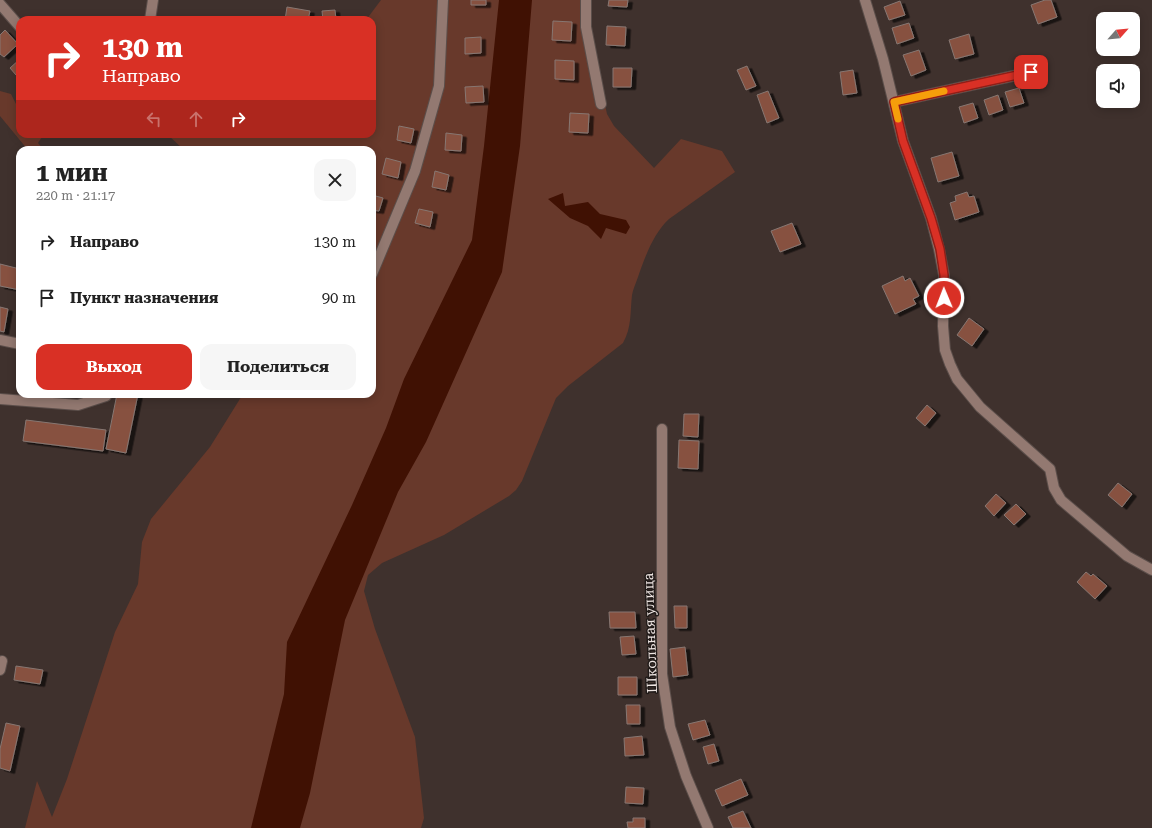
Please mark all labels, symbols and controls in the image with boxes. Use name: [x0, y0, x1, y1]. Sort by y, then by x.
north arrow: [1096, 12, 1140, 56]
map controls: [1096, 12, 1140, 108]
text: 130 m: [102, 31, 183, 64]
icon: right: [36, 32, 88, 84]
pin: [1014, 55, 1048, 89]
icon: arrive: [1020, 61, 1042, 83]
button: sound: [1096, 64, 1140, 108]
text: Направо: [102, 65, 181, 86]
icon: left: [143, 108, 165, 130]
icon: ahead: [185, 108, 207, 130]
icon: right: [227, 108, 249, 130]
text: 1 мин: [36, 159, 108, 187]
button: close: [314, 159, 356, 201]
text: 220 m · 21:17: [36, 188, 115, 203]
icon: right: [36, 231, 58, 253]
text: Направо: [70, 233, 139, 251]
text: 130 m: [313, 233, 356, 251]
position arrow: [923, 277, 965, 319]
icon: arrive: [36, 287, 58, 309]
text: Пункт назначения: [70, 289, 218, 307]
text: 90 m: [322, 289, 356, 307]
button: Выход: [36, 344, 192, 390]
button: Поделиться: [200, 344, 356, 390]
street label: Школьная улица: [640, 572, 660, 693]

